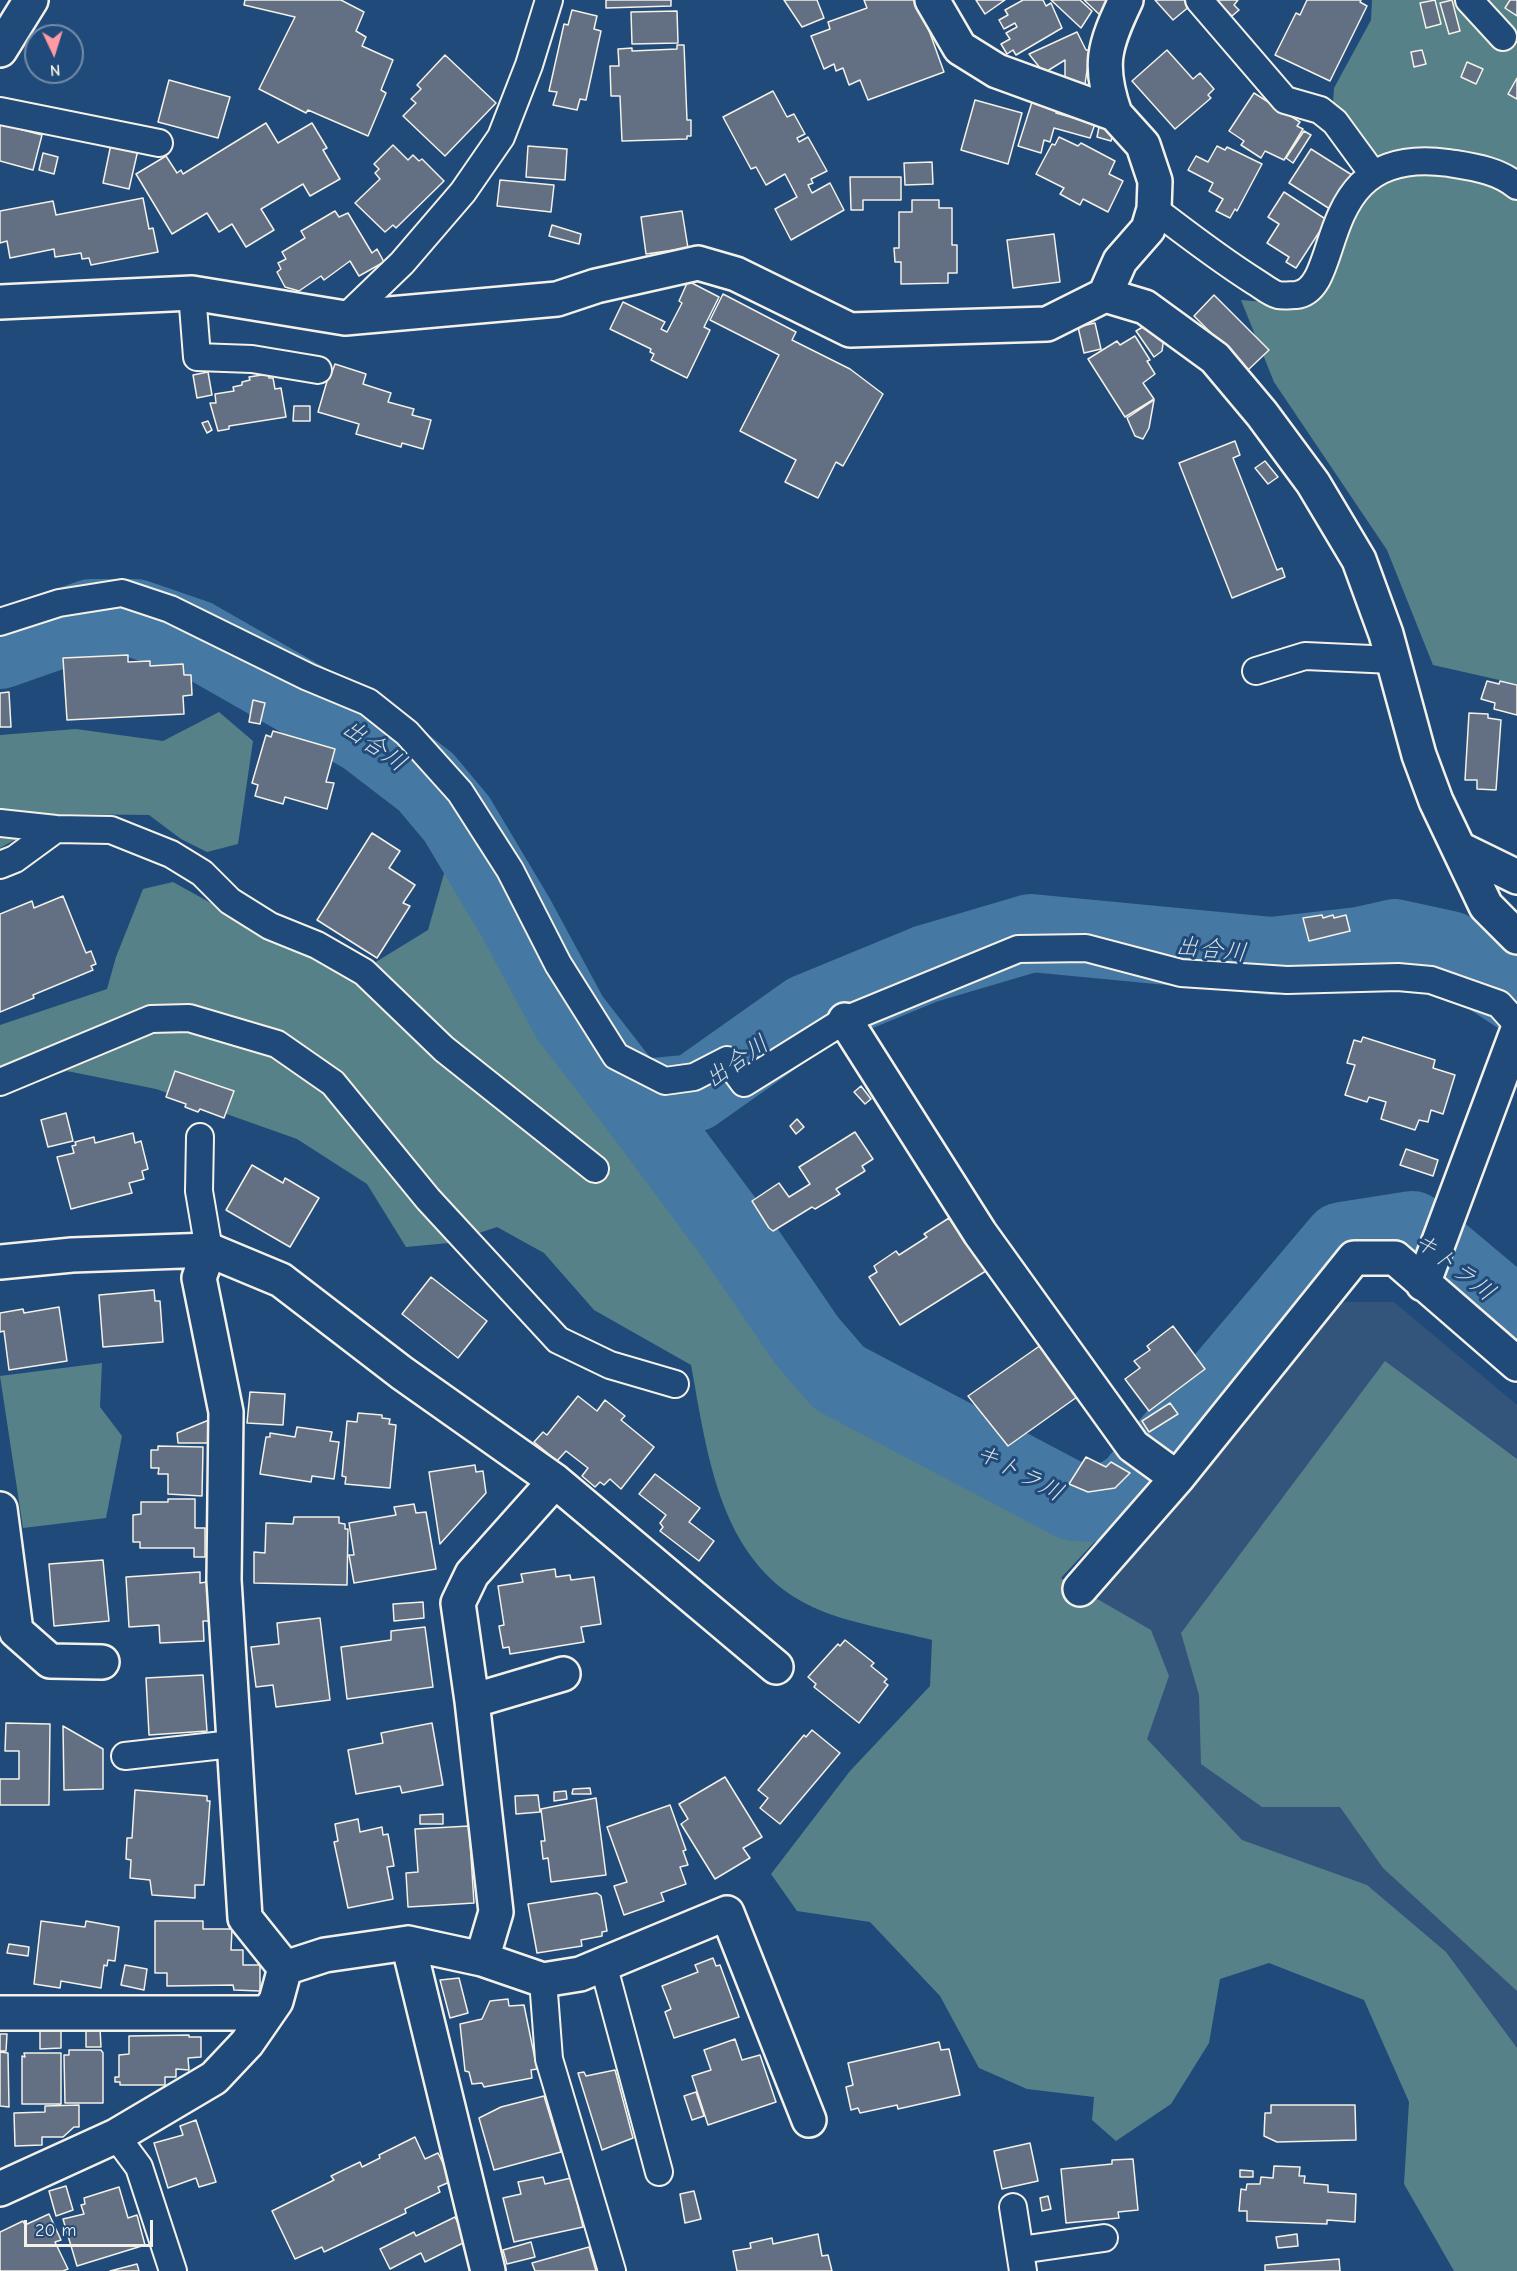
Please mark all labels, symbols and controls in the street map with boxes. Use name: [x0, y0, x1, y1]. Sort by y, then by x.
north arrow: [24, 24, 84, 84]
text: N: [49, 61, 61, 79]
water label: 出合川: [336, 714, 412, 778]
water label: 出合川: [1174, 932, 1248, 968]
water label: 出合川: [699, 1030, 775, 1094]
water label: キトラ川: [1407, 1226, 1501, 1308]
water label: キトラ川: [970, 1438, 1068, 1508]
scale bar: [27, 2208, 156, 2246]
text: 20 m: [35, 2220, 76, 2241]

